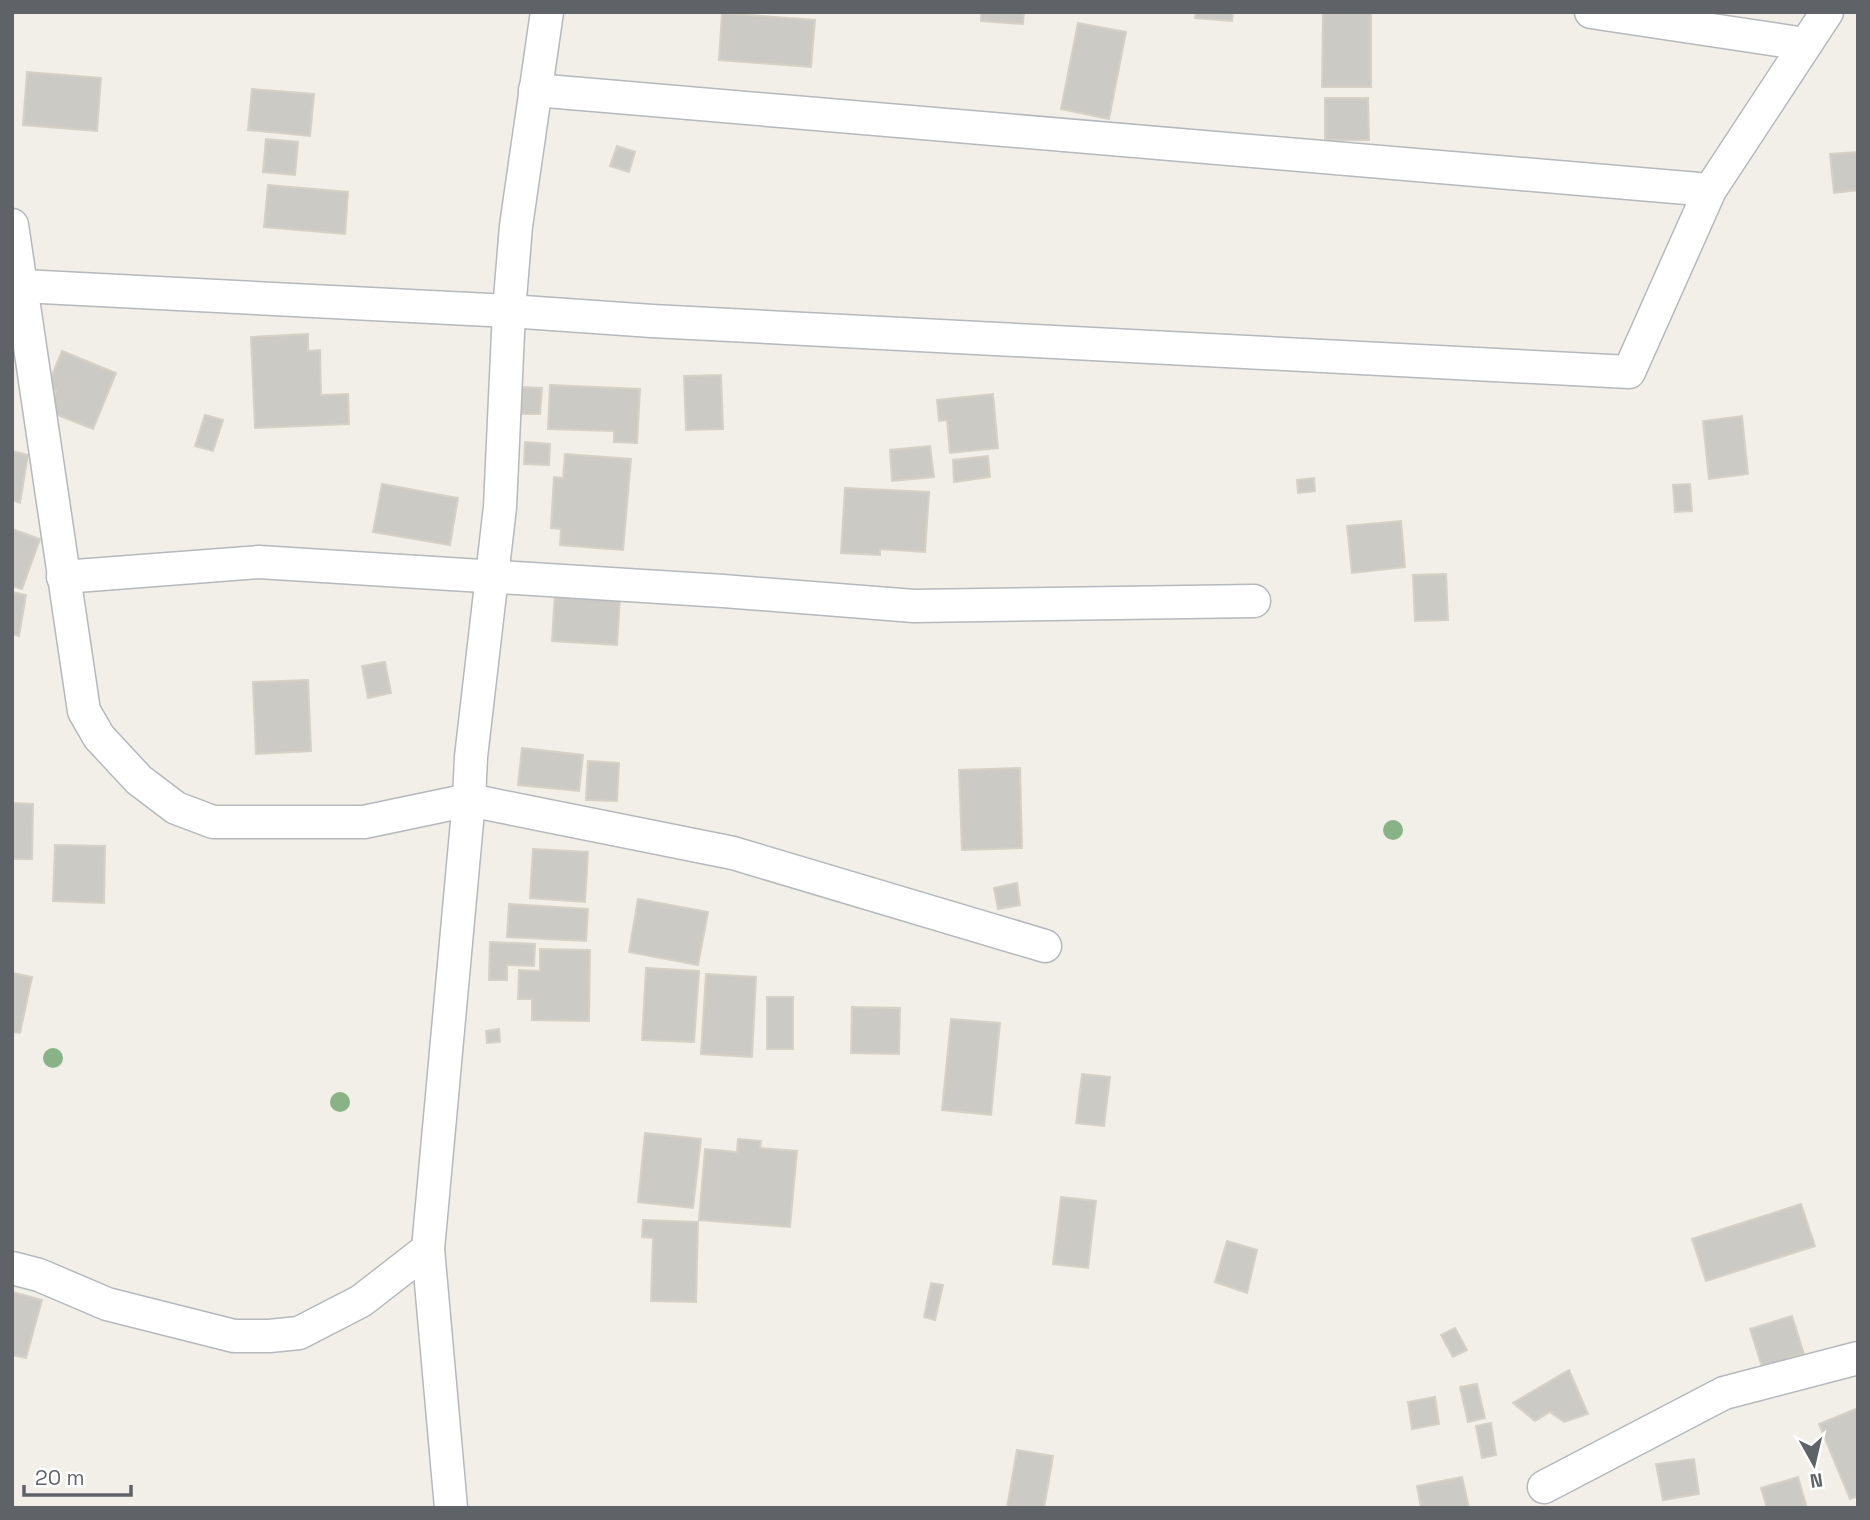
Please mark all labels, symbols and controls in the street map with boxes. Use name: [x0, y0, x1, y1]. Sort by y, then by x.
north arrow: [1779, 1429, 1849, 1499]
scale bar: [24, 1454, 131, 1498]
text: 20 m: [35, 1464, 85, 1491]
text: N: [1808, 1467, 1824, 1494]

